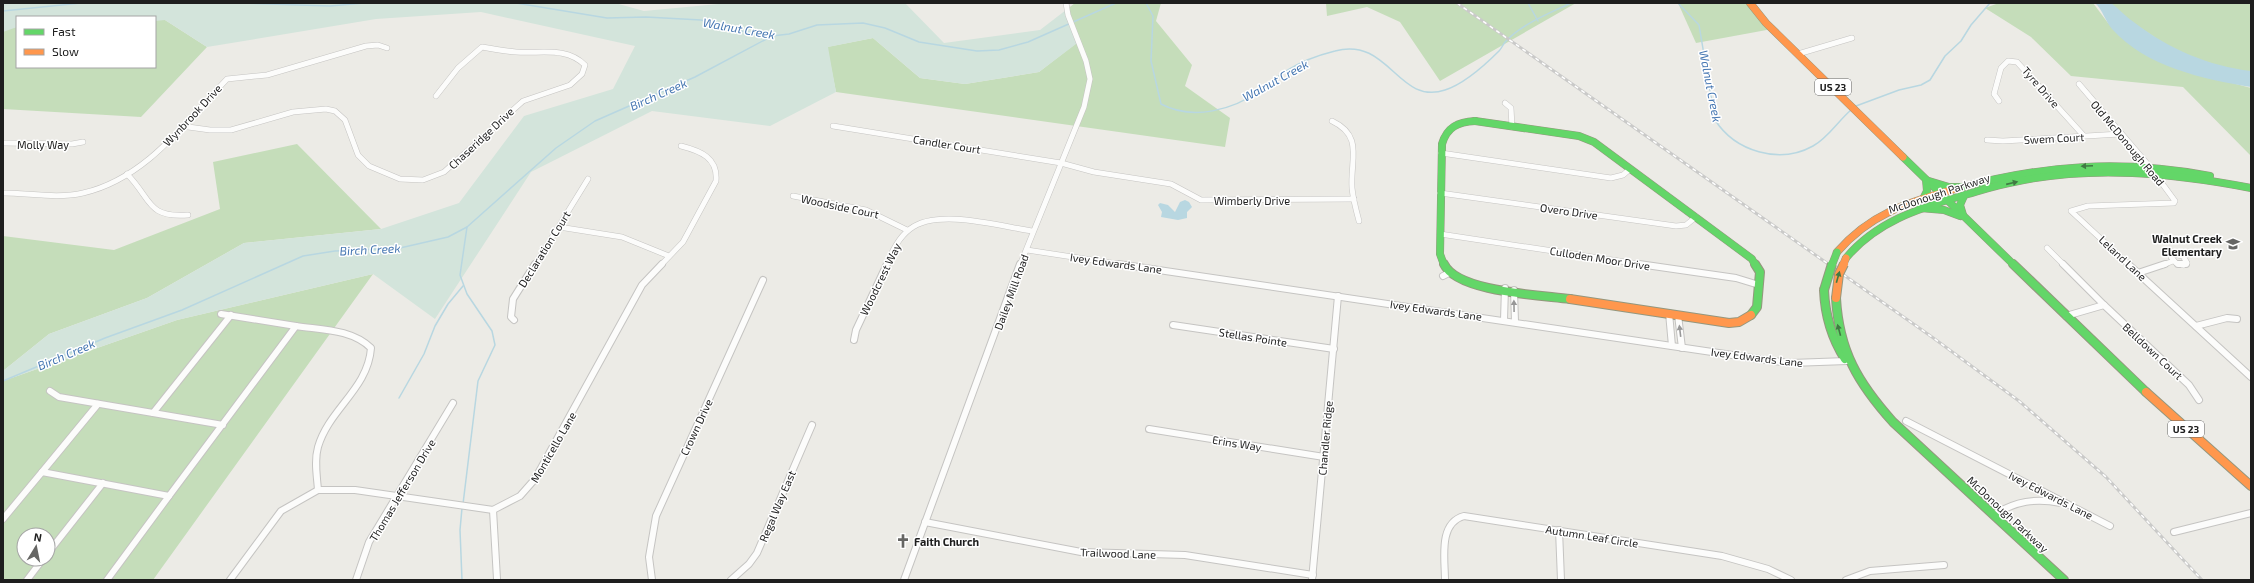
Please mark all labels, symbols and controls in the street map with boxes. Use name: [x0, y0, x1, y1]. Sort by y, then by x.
water label: Walnut Creek: [702, 15, 776, 41]
legend: [16, 16, 156, 68]
text: Fast: [52, 24, 76, 38]
text: Slow: [52, 44, 79, 58]
water label: Walnut Creek: [1697, 49, 1725, 123]
water label: Walnut Creek: [1240, 56, 1310, 104]
street label: Tyre Drive: [2020, 64, 2062, 110]
water label: Birch Creek: [627, 75, 689, 113]
road number: US 23: [1815, 79, 1851, 95]
street label: Wynbrook Drive: [160, 81, 224, 149]
street label: Old McDonough Road: [2089, 98, 2167, 188]
street label: Chaseridge Drive: [446, 104, 516, 171]
street label: Swem Court: [2023, 130, 2085, 146]
street label: Candler Court: [912, 132, 982, 156]
street label: Molly Way: [17, 138, 69, 151]
one-way arrow: [2081, 162, 2093, 169]
street label: McDonough Parkway: [1887, 170, 1992, 216]
one-way arrow: [2006, 179, 2018, 185]
street label: Woodside Court: [800, 191, 880, 221]
street label: Wimberly Drive: [1214, 194, 1290, 207]
street label: Overo Drive: [1539, 201, 1599, 221]
street label: Declaration Court: [515, 208, 573, 290]
place label: Walnut Creek Elementary: [2152, 232, 2223, 259]
street label: Leland Lane: [2097, 233, 2149, 283]
school or university icon: Walnut Creek Elementary: [2225, 236, 2241, 252]
water label: Birch Creek: [339, 240, 401, 258]
street label: Woodcrest Way: [857, 241, 903, 317]
street label: Culloden Moor Drive: [1549, 244, 1651, 272]
street label: Ivey Edwards Lane: [1069, 250, 1163, 276]
street label: Dailey Mill Road: [991, 252, 1031, 332]
one-way arrow: [1835, 271, 1841, 283]
street label: Ivey Edwards Lane: [1389, 297, 1483, 323]
one-way arrow: [1511, 299, 1517, 312]
street label: Belldown Court: [2120, 320, 2186, 382]
one-way arrow: [1835, 324, 1841, 336]
street label: Stellas Pointe: [1218, 325, 1288, 349]
one-way arrow: [1677, 325, 1684, 337]
water label: Birch Creek: [35, 336, 97, 372]
street label: Ivey Edwards Lane: [1710, 345, 1804, 369]
street label: Crown Drive: [677, 397, 715, 457]
street label: Chandler Ridge: [1315, 400, 1335, 476]
street label: Monticello Lane: [527, 409, 579, 485]
road number: US 23: [2168, 421, 2204, 437]
street label: Erins Way: [1211, 433, 1263, 453]
street label: Thomas Jefferson Drive: [366, 436, 438, 544]
street label: Regal Way East: [756, 468, 798, 544]
street label: Ivey Edwards Lane: [2007, 468, 2095, 522]
street label: McDonough Parkway: [1965, 473, 2051, 555]
street label: Autumn Leaf Circle: [1545, 522, 1639, 550]
north arrow: [16, 527, 56, 567]
text: N: [33, 530, 43, 544]
church icon: Faith Church: [895, 533, 911, 549]
place label: Faith Church: [914, 535, 979, 548]
street label: Trailwood Lane: [1080, 545, 1156, 561]

